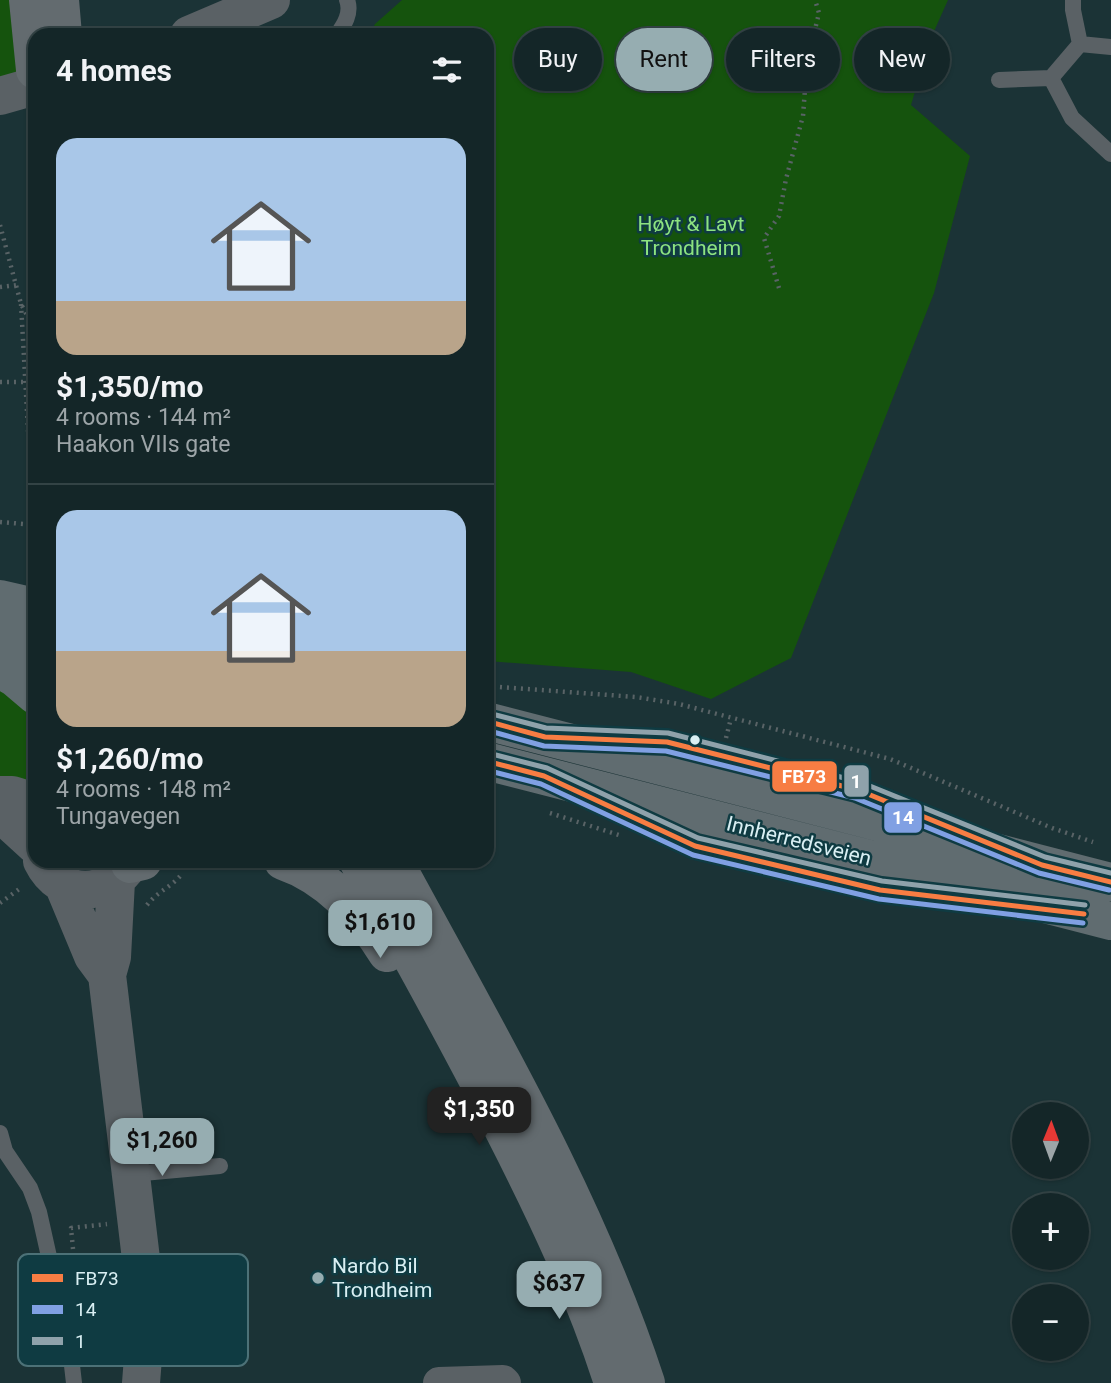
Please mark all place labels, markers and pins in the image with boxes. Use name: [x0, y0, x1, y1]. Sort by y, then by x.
unlabelled marker: [688, 733, 702, 747]
pin: $1,610: [323, 900, 437, 960]
pin: $1,350: [422, 1088, 536, 1147]
pin: $1,260: [105, 1118, 219, 1178]
place label: Nardo Bil Trondheim: [332, 1254, 432, 1302]
pin: $637: [518, 1262, 600, 1321]
marker: Nardo Bil Trondheim: [310, 1270, 326, 1286]

